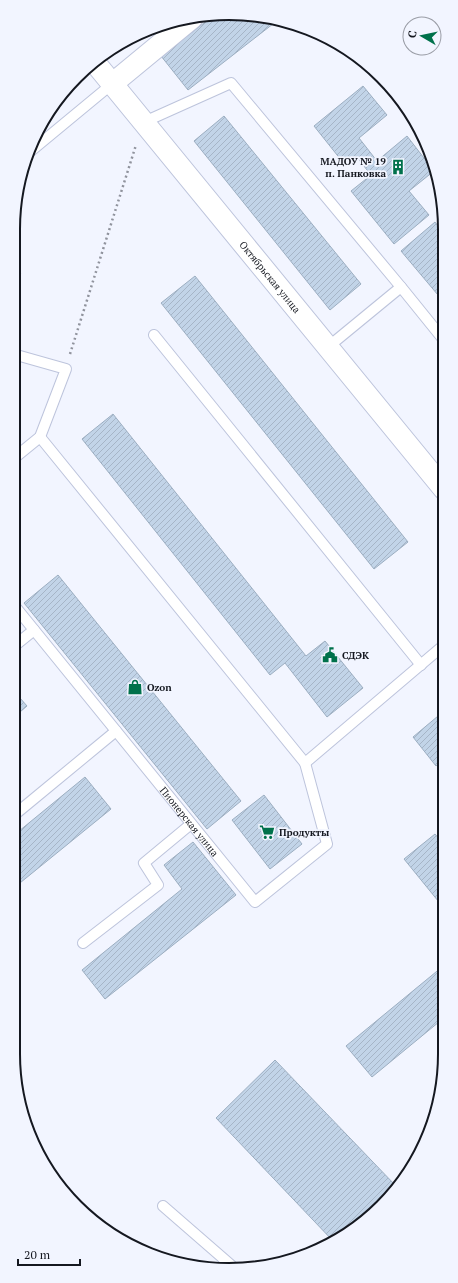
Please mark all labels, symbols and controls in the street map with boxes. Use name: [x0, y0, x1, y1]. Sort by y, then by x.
north arrow: [402, 16, 442, 56]
text: С: [405, 30, 420, 39]
place label: МАДОУ № 19 п. Панковка: [320, 155, 386, 180]
building icon: МАДОУ № 19 п. Панковка: [389, 158, 407, 176]
street label: Октябрьская улица: [237, 238, 304, 315]
public building icon: СДЭК: [321, 646, 339, 664]
place label: СДЭК: [342, 649, 370, 662]
shop icon: Ozon: [126, 678, 144, 696]
place label: Ozon: [147, 681, 172, 694]
street label: Пионерская улица: [157, 784, 222, 859]
supermarket icon: Продукты: [258, 823, 276, 841]
place label: Продукты: [279, 826, 330, 839]
scale bar: [18, 1241, 80, 1267]
text: 20 m: [24, 1247, 51, 1262]

